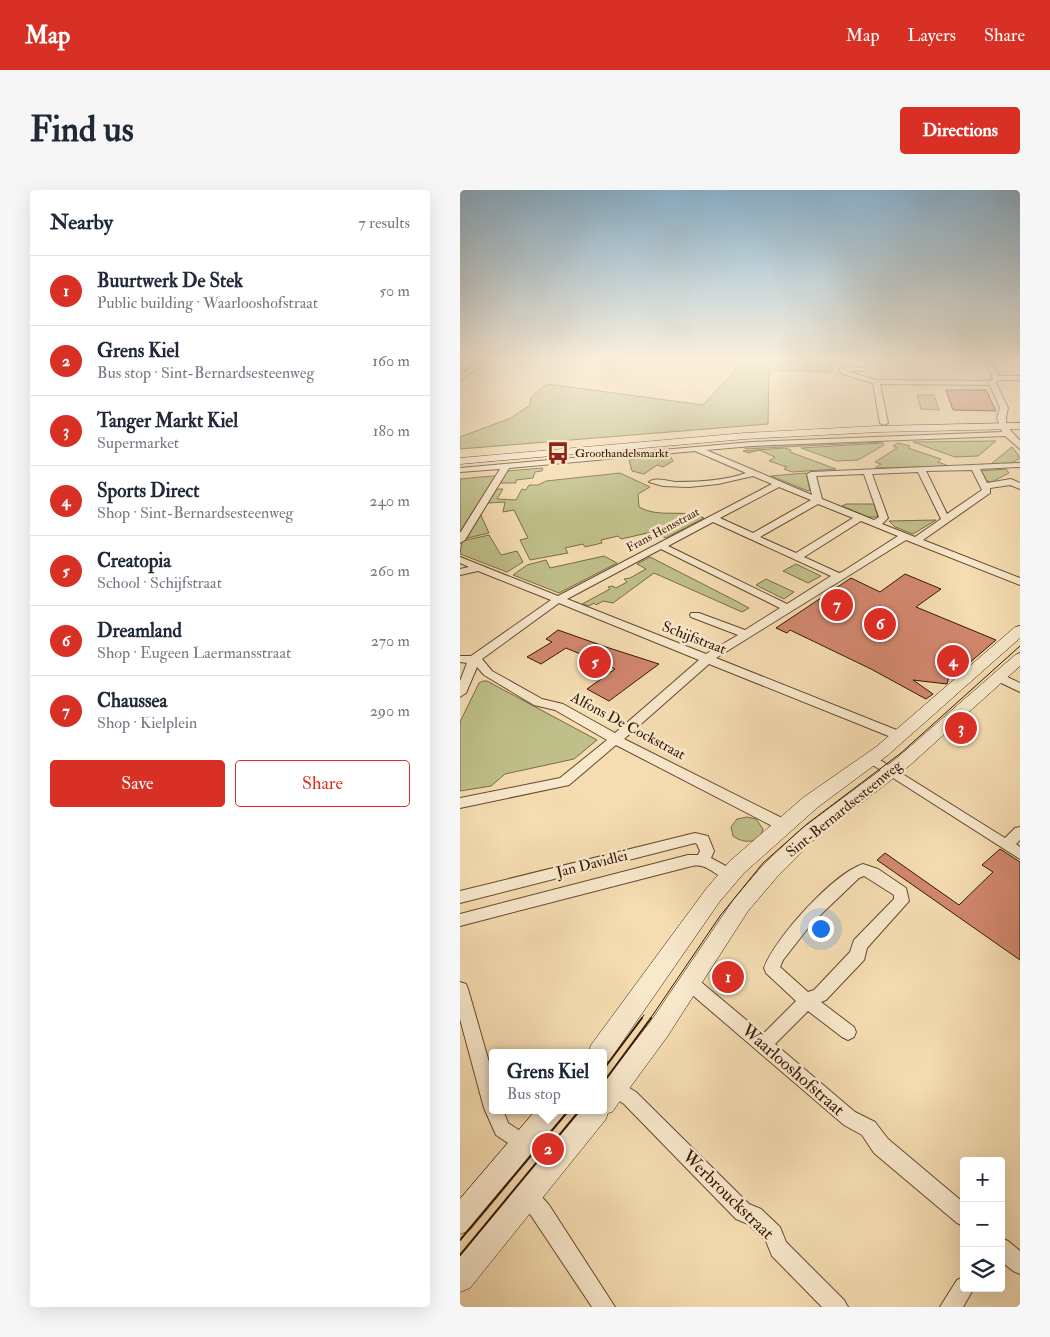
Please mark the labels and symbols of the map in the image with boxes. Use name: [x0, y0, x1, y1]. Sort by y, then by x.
bus stop icon: Groothandelsmarkt: [545, 440, 571, 466]
place label: Groothandelsmarkt: [575, 446, 669, 461]
street label: Frans Hensstraat: [624, 504, 702, 556]
pin: 7: [821, 586, 853, 624]
pin: 6: [864, 605, 896, 643]
street label: Schijfstraat: [659, 617, 729, 659]
pin: 4: [937, 642, 969, 680]
pin: 5: [579, 643, 611, 681]
street label: Alfons De Cockstraat: [567, 687, 689, 764]
pin: 3: [945, 709, 977, 747]
street label: Sint-Bernardsesteenweg: [782, 756, 906, 862]
street label: Jan Davidlei: [553, 846, 630, 883]
your location: [808, 916, 834, 942]
pin: 1: [712, 958, 744, 996]
street label: Waarlooshofstraat: [736, 1018, 850, 1121]
pin: 2: [532, 1130, 564, 1168]
street label: Werbrouckstraat: [676, 1145, 779, 1245]

